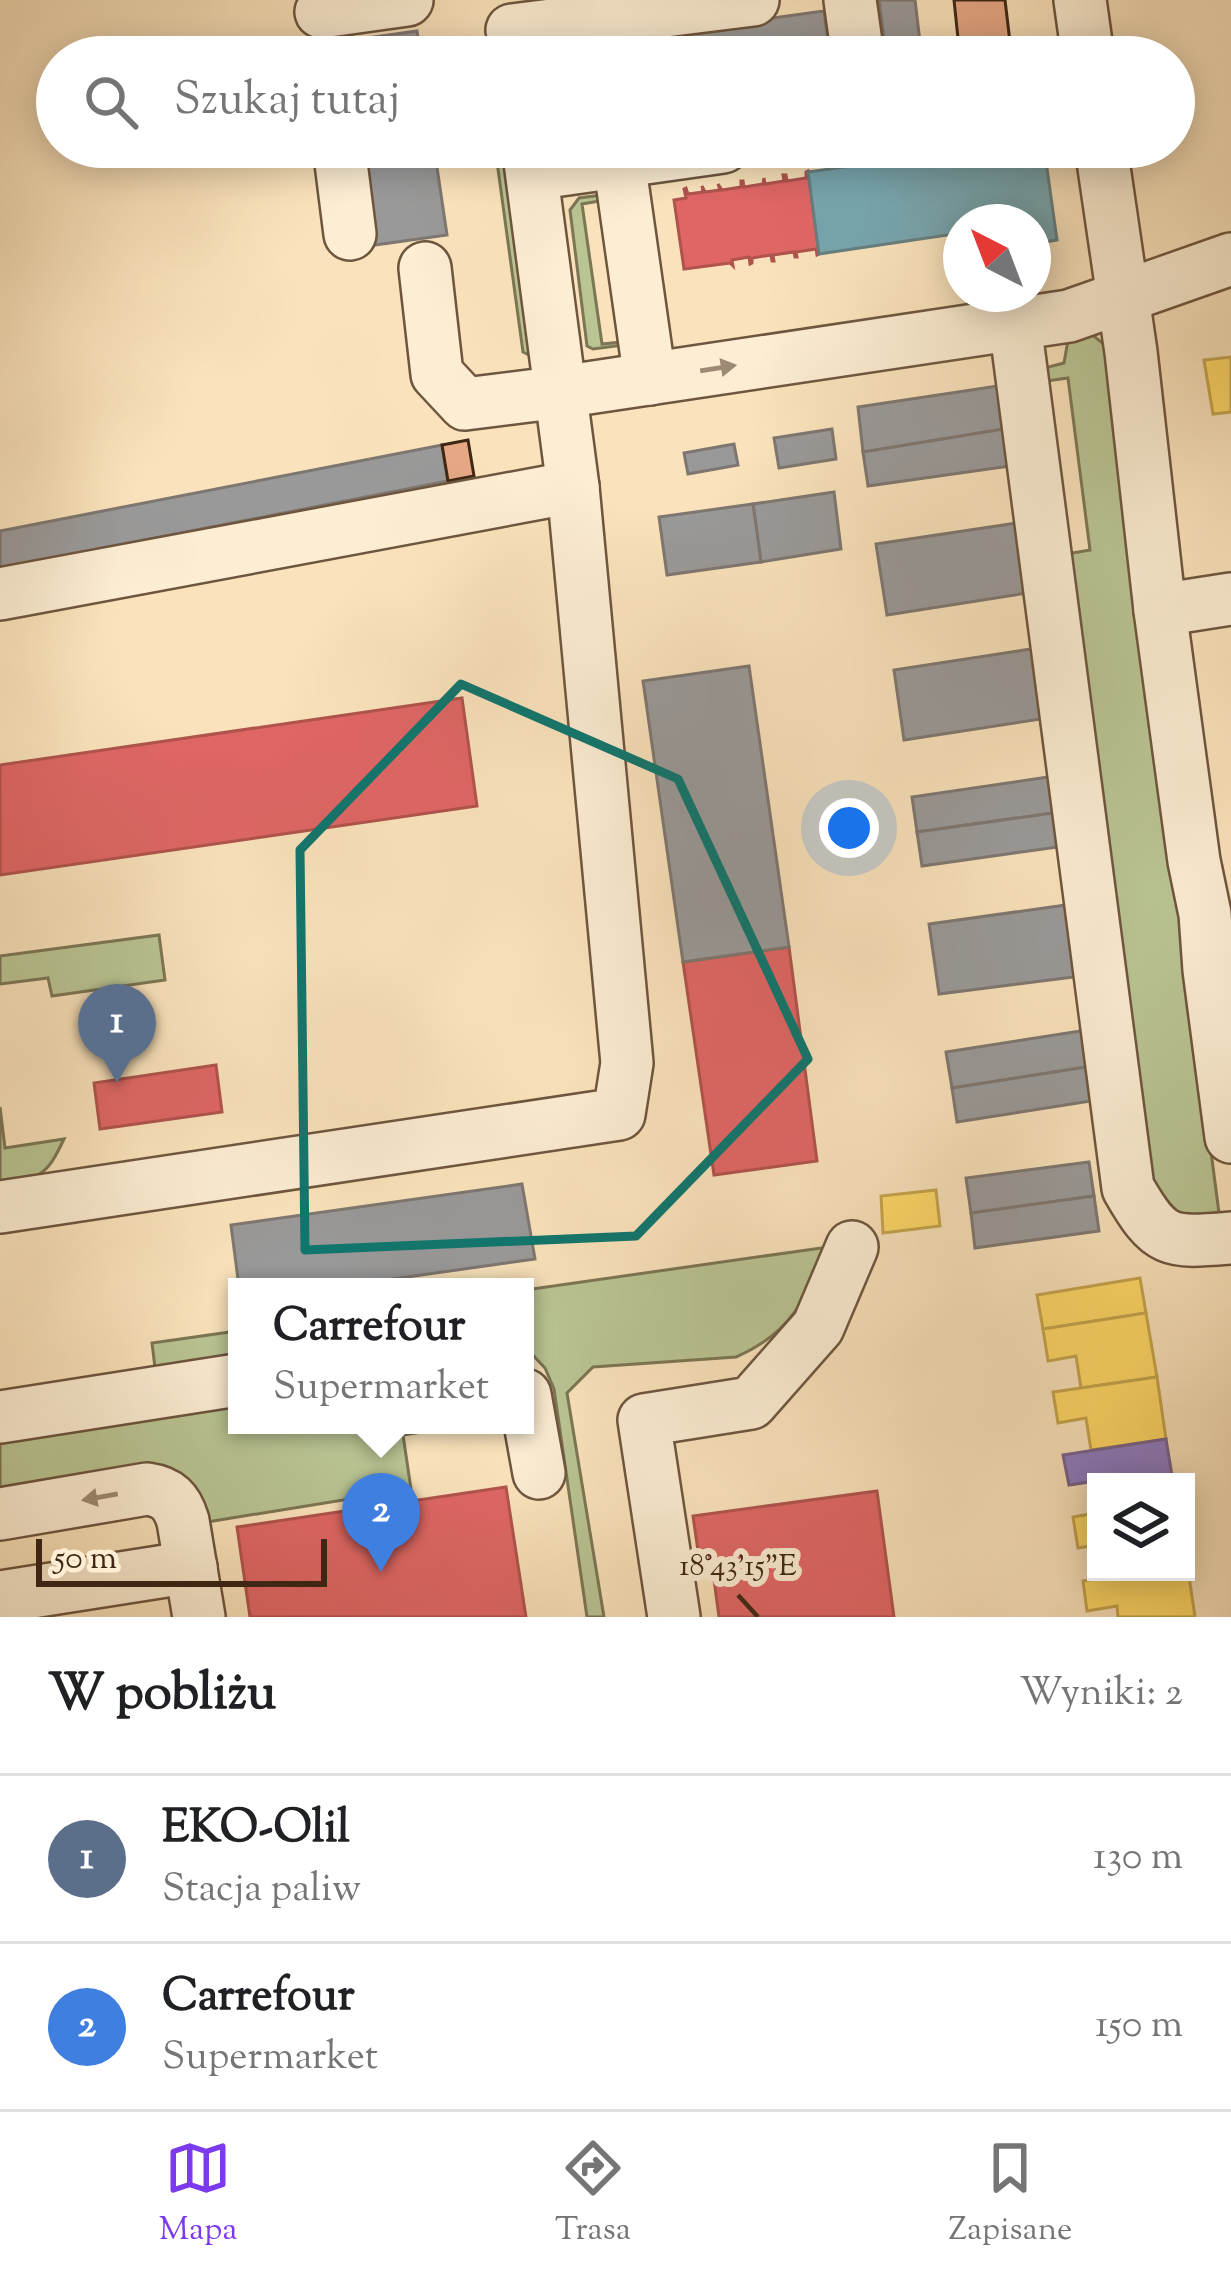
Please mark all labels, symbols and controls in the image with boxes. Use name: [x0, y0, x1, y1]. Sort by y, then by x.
search box: [36, 36, 1195, 168]
icon: search: [78, 69, 144, 135]
text: Szukaj tutaj: [174, 70, 400, 135]
north arrow: [943, 204, 1051, 312]
one-way arrow: [700, 358, 737, 377]
your location: [819, 798, 879, 858]
pin: 1: [78, 984, 156, 1083]
popup: [228, 1278, 534, 1434]
text: Carrefour: [273, 1296, 465, 1361]
text: Supermarket: [273, 1361, 489, 1417]
pin: 2: [342, 1473, 420, 1572]
map controls: [1087, 1473, 1195, 1581]
button: layers: [1087, 1473, 1195, 1581]
one-way arrow: [81, 1488, 118, 1507]
scale bar: [36, 1533, 327, 1586]
text: 50 m: [54, 1536, 117, 1584]
text: 18°43'15"E: [679, 1546, 797, 1589]
text: W pobliżu: [48, 1659, 276, 1732]
text: Wyniki: 2: [1019, 1667, 1183, 1723]
text: EKO-Olil: [162, 1798, 350, 1863]
text: 1: [80, 1831, 94, 1887]
text: 130 m: [1093, 1831, 1183, 1887]
text: Stacja paliw: [162, 1863, 361, 1919]
text: Carrefour: [162, 1966, 355, 2031]
text: 2: [78, 1999, 96, 2055]
text: 150 m: [1095, 1999, 1183, 2055]
text: Supermarket: [162, 2031, 378, 2087]
tab: Mapa: [159, 2135, 237, 2255]
tab: Trasa: [555, 2135, 631, 2255]
tab: Zapisane: [948, 2135, 1072, 2255]

